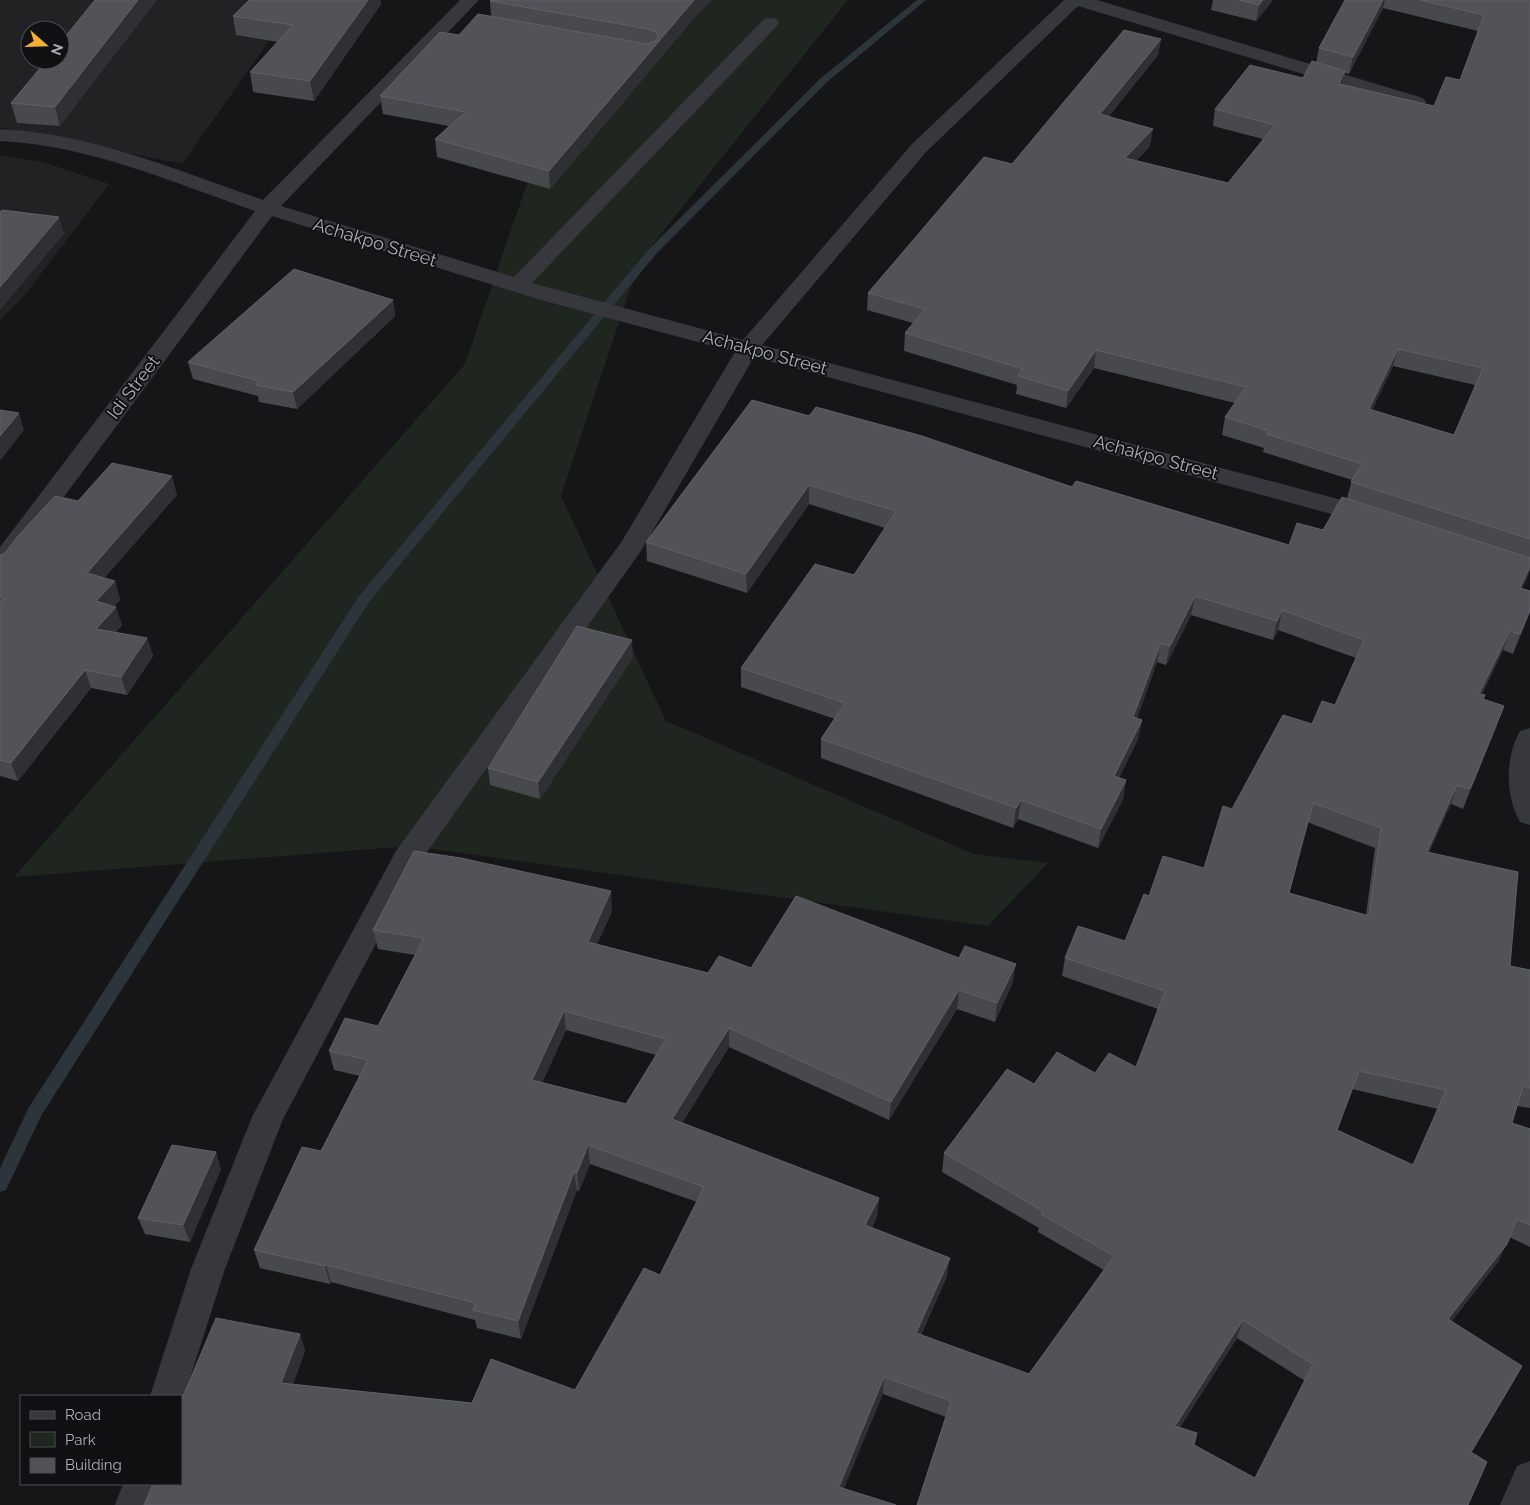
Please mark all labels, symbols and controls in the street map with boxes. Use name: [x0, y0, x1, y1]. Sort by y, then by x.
north arrow: [20, 20, 70, 70]
text: N: [48, 42, 67, 57]
street label: Achakpo Street: [311, 213, 439, 271]
street label: Achakpo Street: [700, 325, 830, 379]
street label: Idi Street: [102, 351, 164, 423]
street label: Achakpo Street: [1091, 430, 1221, 484]
legend: [20, 1395, 182, 1485]
text: Road: [65, 1406, 101, 1424]
text: Park: [65, 1431, 96, 1449]
text: Building: [65, 1456, 122, 1474]

